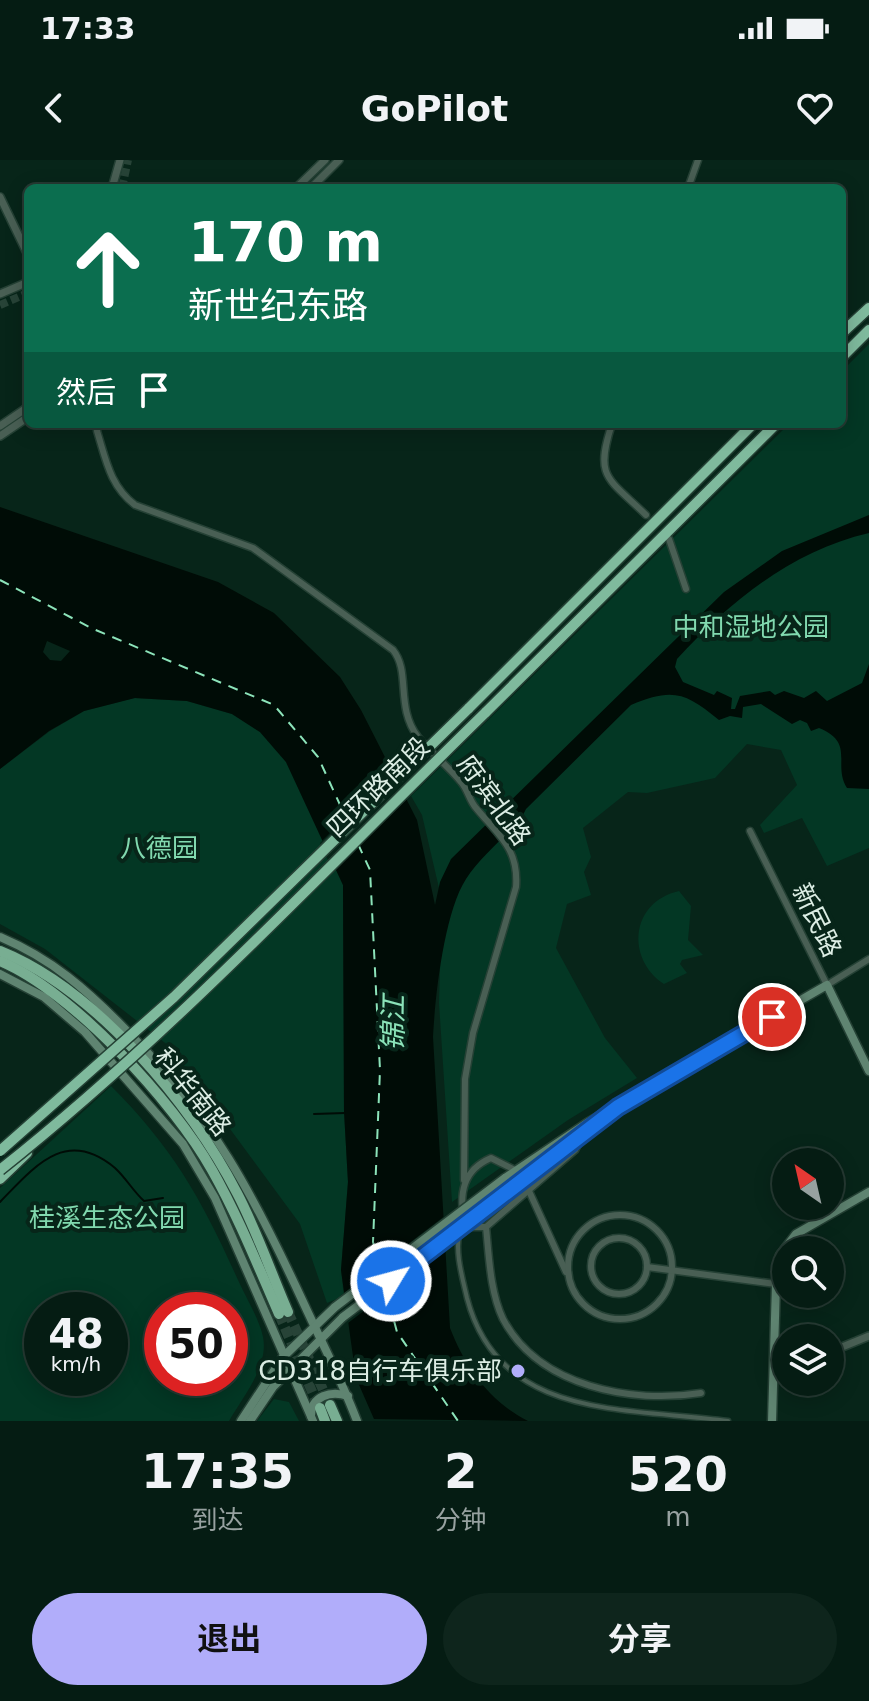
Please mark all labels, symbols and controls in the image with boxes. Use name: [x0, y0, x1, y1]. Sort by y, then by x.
text: 17:33: [40, 11, 136, 46]
icon: back: [32, 86, 76, 130]
icon: heart: [793, 86, 837, 130]
text: GoPilot: [361, 88, 508, 129]
text: 170 m: [188, 209, 383, 274]
icon: ahead: [56, 216, 160, 320]
text: 新世纪东路: [188, 285, 368, 326]
icon: arrive: [132, 368, 176, 412]
text: 然后: [56, 375, 116, 410]
park label: 中和湿地公园: [673, 612, 829, 642]
street label: 四环路南段: [321, 731, 435, 843]
street label: 府滨北路: [451, 749, 537, 851]
park label: 八德园: [120, 833, 198, 863]
street label: 新民路: [786, 878, 848, 962]
pin: [738, 983, 806, 1051]
water label: 锦江: [377, 992, 411, 1051]
icon: arrive: [750, 995, 794, 1039]
street label: 科华南路: [149, 1042, 237, 1142]
north arrow: [772, 1148, 844, 1220]
map controls: [772, 1148, 844, 1396]
park label: 桂溪生态公园: [29, 1203, 185, 1233]
button: search: [772, 1236, 844, 1308]
position arrow: [349, 1239, 433, 1323]
speed limit sign: 50: [144, 1292, 248, 1396]
text: 48: [48, 1311, 104, 1357]
button: layers: [772, 1324, 844, 1396]
text: km/h: [51, 1352, 101, 1376]
place label: CD318自行车俱乐部: [258, 1356, 502, 1386]
marker: CD318自行车俱乐部: [509, 1362, 527, 1380]
text: 17:35: [141, 1443, 294, 1499]
text: 2: [444, 1443, 477, 1499]
text: 520: [628, 1446, 728, 1502]
text: m: [665, 1502, 691, 1532]
text: 到达: [191, 1505, 243, 1535]
text: 分钟: [435, 1505, 487, 1535]
button: 退出: [32, 1593, 427, 1685]
button: 分享: [443, 1593, 837, 1685]

